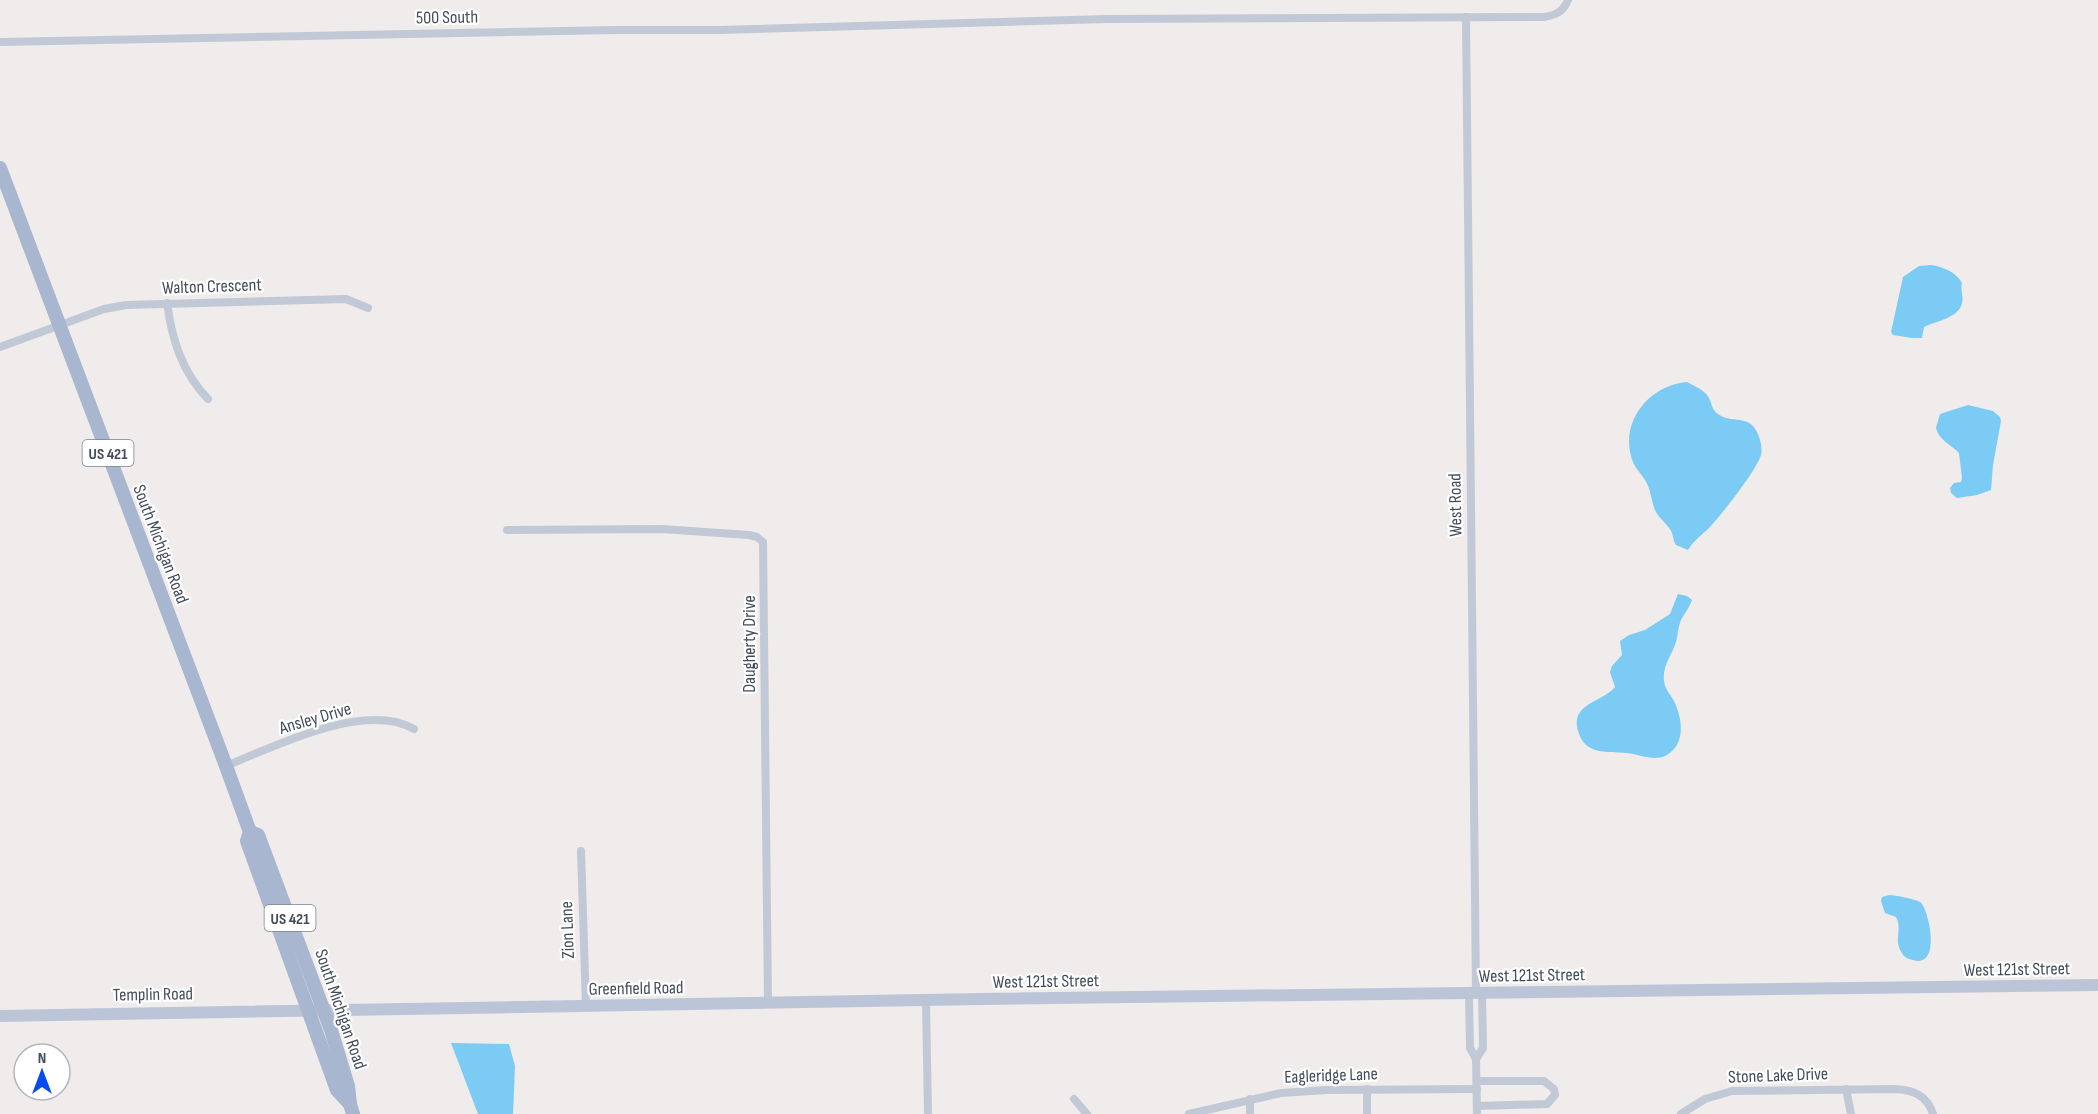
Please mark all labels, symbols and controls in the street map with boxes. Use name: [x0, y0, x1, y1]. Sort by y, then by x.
street label: 500 South: [416, 6, 478, 29]
street label: Walton Crescent: [162, 274, 263, 299]
road number: US 421: [82, 440, 134, 466]
street label: West Road: [1444, 473, 1467, 537]
street label: South Michigan Road: [128, 482, 193, 607]
street label: Daugherty Drive: [739, 595, 760, 693]
street label: Ansley Drive: [276, 698, 354, 739]
street label: Zion Lane: [556, 901, 579, 959]
road number: US 421: [264, 905, 316, 931]
street label: South Michigan Road: [310, 946, 371, 1072]
street label: West 121st Street: [1964, 958, 2071, 981]
street label: West 121st Street: [1479, 964, 1586, 987]
street label: West 121st Street: [993, 970, 1100, 993]
street label: Greenfield Road: [588, 977, 684, 1000]
street label: Templin Road: [113, 983, 193, 1006]
north arrow: [12, 1042, 72, 1102]
text: N: [38, 1049, 46, 1068]
street label: Eagleridge Lane: [1284, 1063, 1378, 1088]
street label: Stone Lake Drive: [1728, 1063, 1828, 1088]

